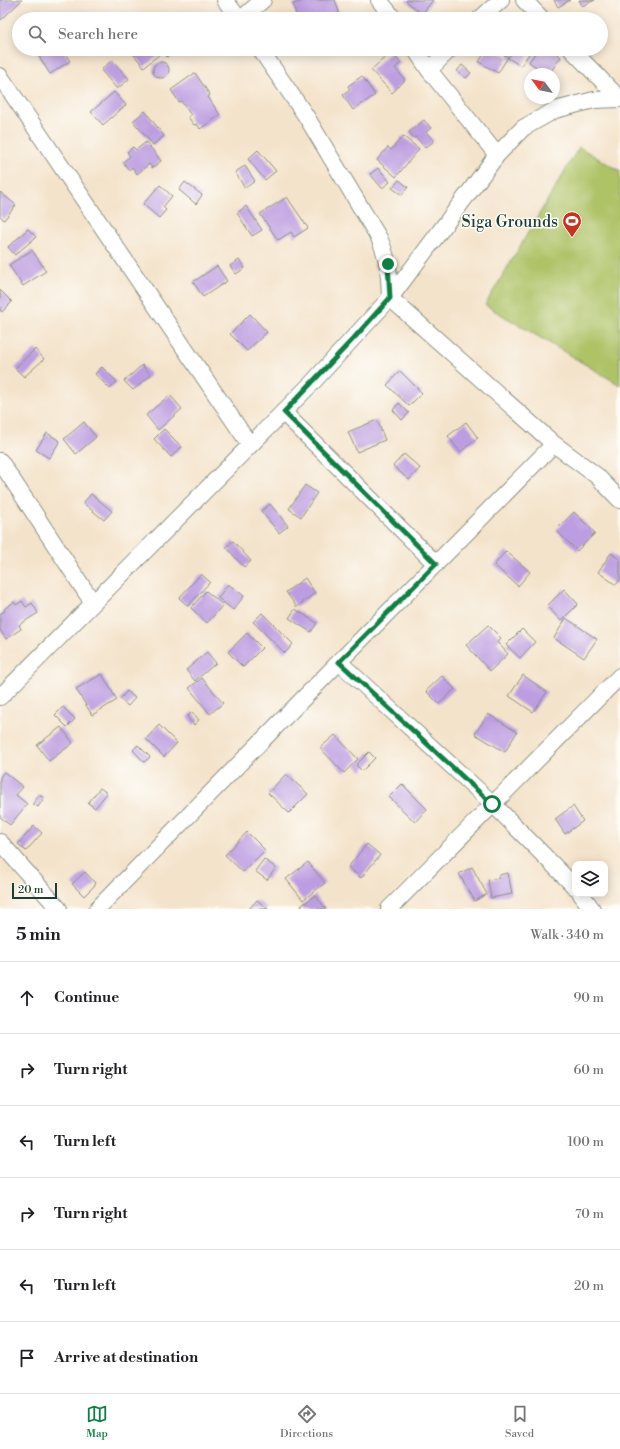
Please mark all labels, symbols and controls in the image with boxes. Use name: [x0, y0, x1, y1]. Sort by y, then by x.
search box: [12, 12, 608, 56]
icon: search: [26, 23, 48, 45]
text: Search here: [58, 25, 138, 44]
north arrow: [524, 68, 560, 104]
sports icon: Siga Grounds: [561, 210, 583, 238]
place label: Siga Grounds: [462, 212, 558, 232]
route end: [379, 255, 397, 273]
route start: [483, 795, 501, 813]
map controls: [572, 861, 608, 897]
button: layers: [572, 861, 608, 897]
scale bar: [12, 881, 57, 900]
text: 20 m: [18, 883, 43, 897]
text: 5 min: [16, 924, 61, 946]
text: Walk · 340 m: [531, 927, 604, 943]
icon: ahead: [16, 987, 38, 1009]
text: Continue: [54, 988, 119, 1007]
text: 90 m: [573, 990, 604, 1006]
icon: right: [16, 1059, 38, 1081]
text: Turn right: [54, 1060, 128, 1079]
text: 60 m: [573, 1062, 604, 1078]
icon: left: [16, 1131, 38, 1153]
text: Turn left: [54, 1132, 116, 1151]
text: 100 m: [568, 1134, 604, 1150]
icon: right: [16, 1203, 38, 1225]
text: Turn right: [54, 1204, 128, 1223]
text: 70 m: [575, 1206, 604, 1222]
icon: left: [16, 1275, 38, 1297]
text: Turn left: [54, 1276, 116, 1295]
text: 20 m: [574, 1278, 604, 1294]
icon: arrive: [16, 1347, 38, 1369]
text: Arrive at destination: [54, 1348, 198, 1367]
tab: Map: [86, 1403, 108, 1441]
tab: Directions: [280, 1403, 333, 1441]
tab: Saved: [505, 1403, 534, 1441]

